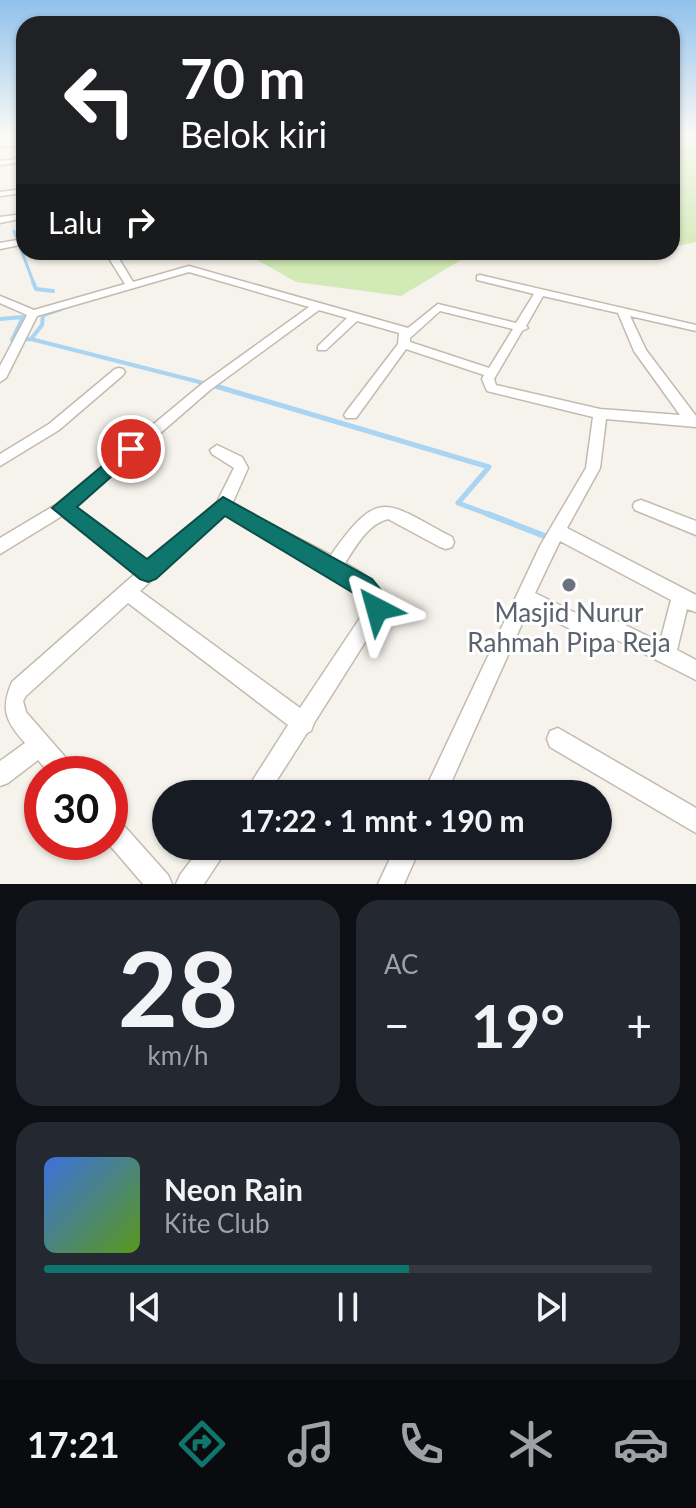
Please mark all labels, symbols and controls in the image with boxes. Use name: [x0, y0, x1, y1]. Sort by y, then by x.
text: 70 m: [180, 44, 305, 111]
icon: left: [48, 48, 152, 152]
text: Belok kiri: [180, 112, 327, 156]
icon: right: [118, 200, 162, 244]
text: Lalu: [48, 204, 102, 240]
pin: [97, 415, 165, 483]
icon: arrive: [109, 427, 153, 471]
position arrow: [335, 567, 419, 651]
marker: Masjid Nurur Rahmah Pipa Reja: [560, 576, 578, 594]
place label: Masjid Nurur Rahmah Pipa Reja: [467, 596, 671, 658]
speed limit sign: 30: [24, 756, 128, 860]
text: 17:22 · 1 mnt · 190 m: [239, 802, 525, 838]
text: 28: [118, 924, 238, 1049]
text: AC: [384, 948, 419, 980]
text: 19°: [471, 989, 565, 1061]
text: −: [384, 999, 410, 1051]
text: +: [626, 999, 652, 1051]
text: km/h: [148, 1039, 208, 1071]
text: Neon Rain: [164, 1171, 303, 1207]
text: Kite Club: [164, 1207, 270, 1239]
icon: previous: [123, 1285, 167, 1329]
icon: pause: [326, 1285, 370, 1329]
icon: next: [529, 1285, 573, 1329]
icon: directions: [174, 1416, 230, 1472]
icon: music: [283, 1416, 339, 1472]
icon: phone: [393, 1416, 449, 1472]
icon: climate: [503, 1416, 559, 1472]
icon: car: [613, 1416, 669, 1472]
text: 17:21: [27, 1422, 120, 1466]

